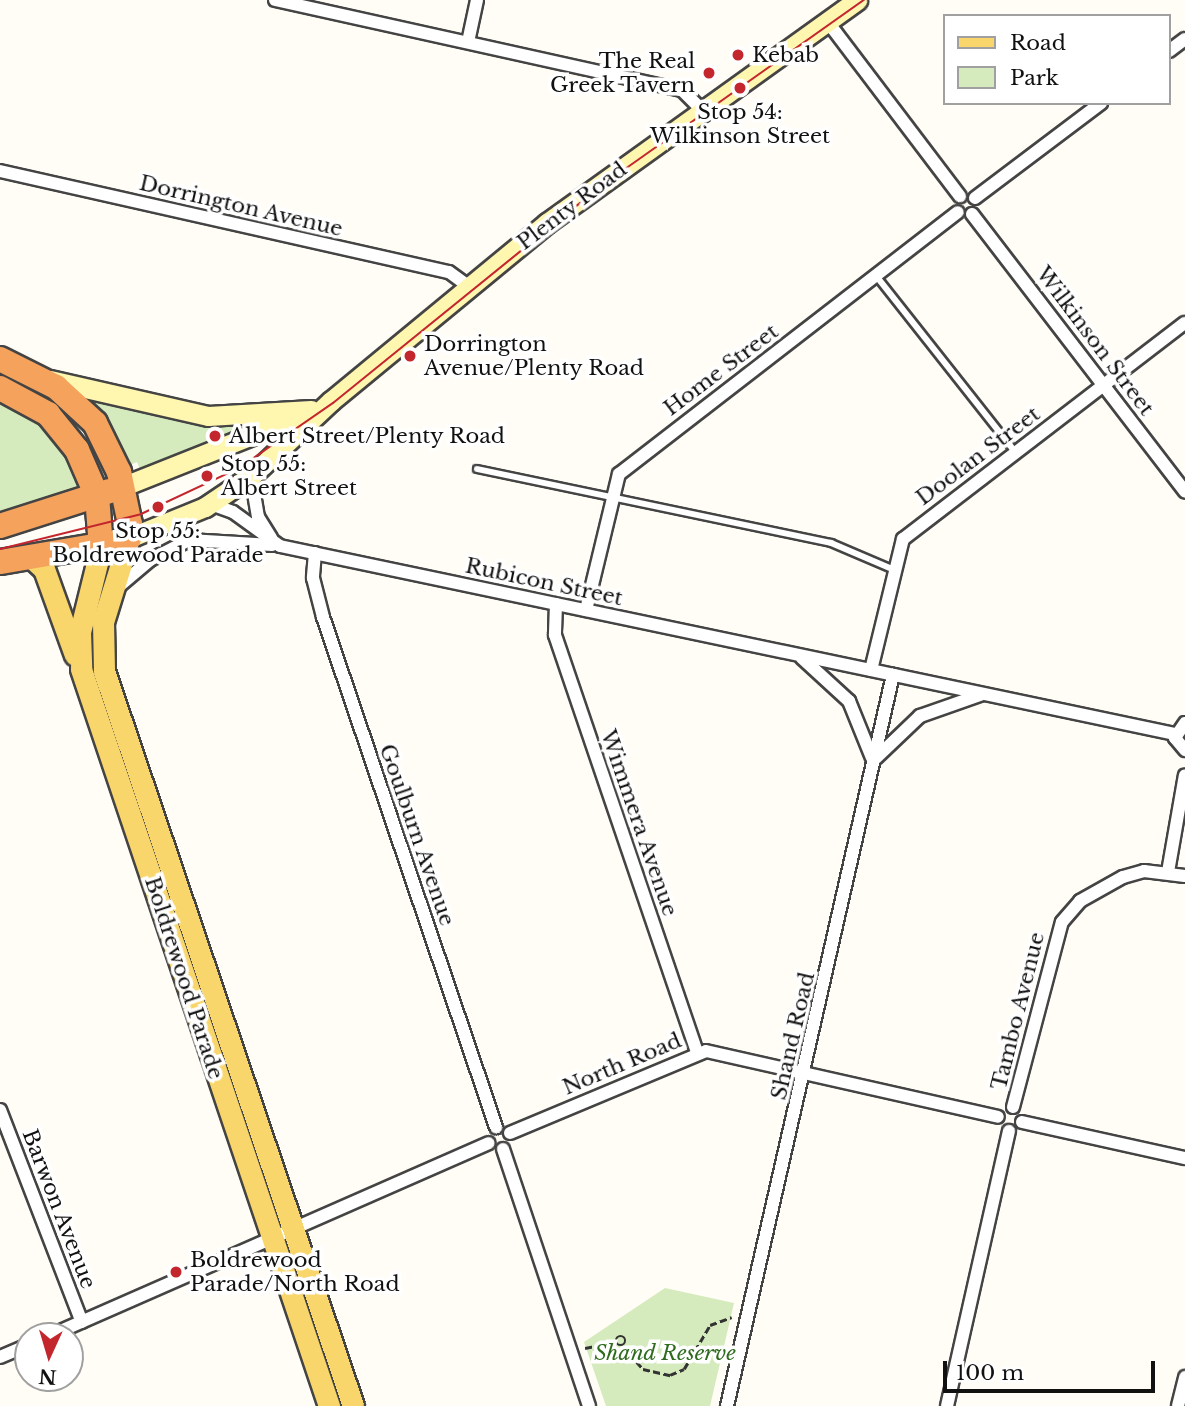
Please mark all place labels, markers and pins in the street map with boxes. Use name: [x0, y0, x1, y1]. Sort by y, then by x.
place label: Kebab: [752, 42, 819, 68]
marker: Kebab: [730, 47, 746, 63]
place label: The Real Greek Tavern: [549, 48, 695, 98]
marker: The Real Greek Tavern: [701, 65, 717, 81]
marker: Stop 54: Wilkinson Street: [732, 80, 748, 96]
place label: Stop 54: Wilkinson Street: [650, 99, 830, 149]
place label: Dorrington Avenue/Plenty Road: [424, 331, 645, 381]
marker: Dorrington Avenue/Plenty Road: [402, 348, 418, 364]
place label: Albert Street/Plenty Road: [229, 423, 506, 449]
marker: Albert Street/Plenty Road: [207, 428, 223, 444]
place label: Stop 55: Albert Street: [221, 451, 357, 501]
marker: Stop 55: Albert Street: [199, 468, 215, 484]
marker: Stop 55: Boldrewood Parade: [150, 499, 166, 515]
place label: Stop 55: Boldrewood Parade: [52, 518, 264, 568]
place label: Boldrewood Parade/North Road: [190, 1247, 400, 1297]
marker: Boldrewood Parade/North Road: [168, 1264, 184, 1280]

